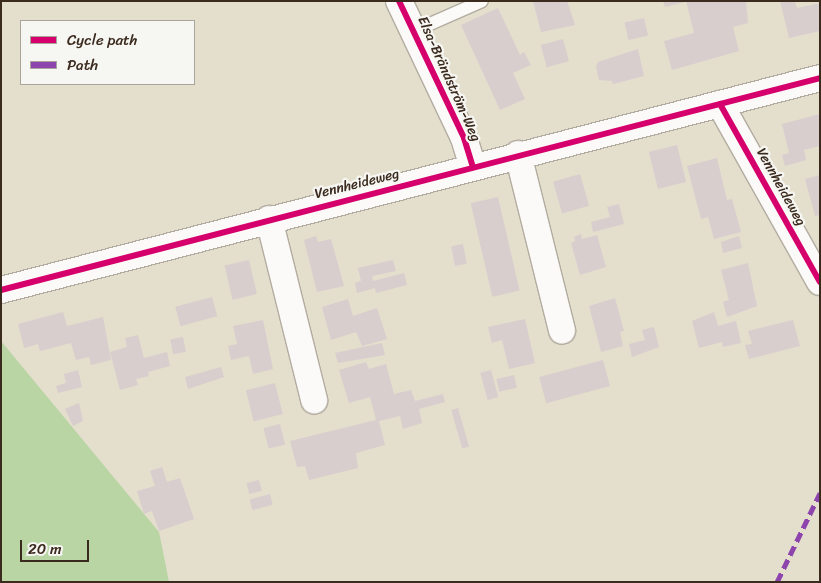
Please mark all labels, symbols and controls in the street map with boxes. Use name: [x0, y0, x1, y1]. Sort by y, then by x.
street label: Elsa-Brändström-Weg: [414, 14, 484, 144]
legend: [20, 20, 195, 85]
text: Cycle path: [67, 27, 137, 53]
text: Path: [67, 52, 98, 78]
street label: Vennheideweg: [753, 145, 809, 229]
street label: Vennheideweg: [313, 165, 401, 203]
scale bar: [22, 530, 91, 562]
text: 20 m: [28, 536, 62, 562]

